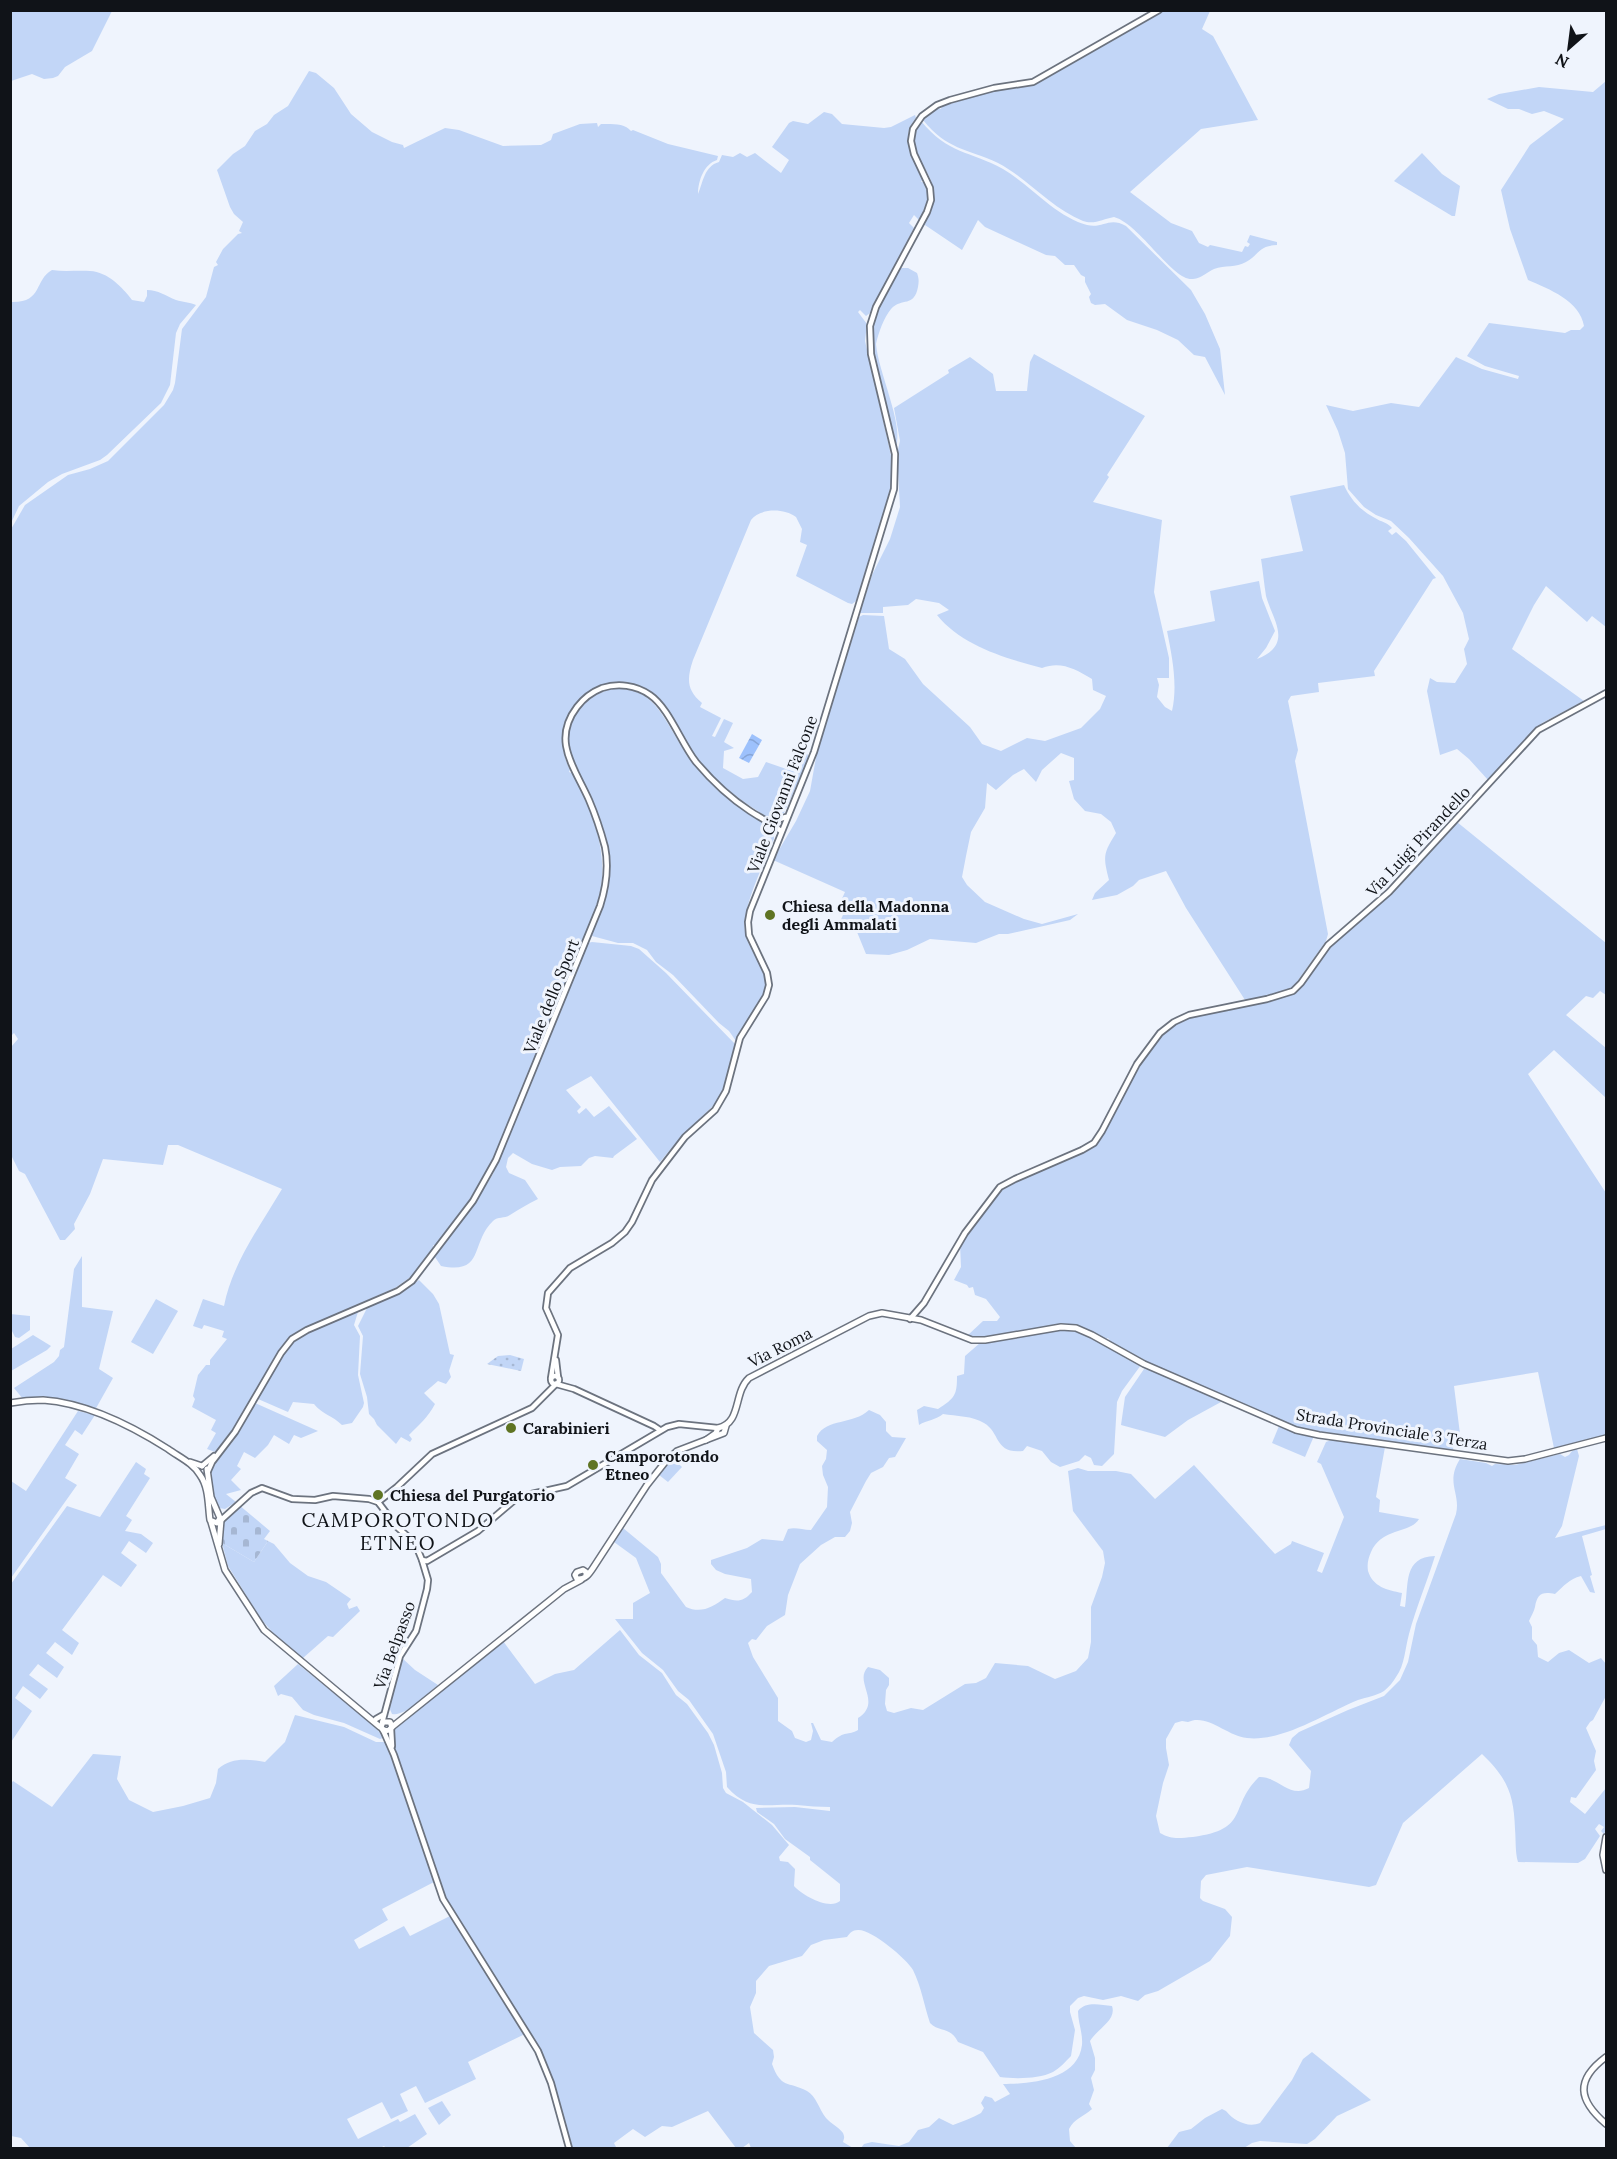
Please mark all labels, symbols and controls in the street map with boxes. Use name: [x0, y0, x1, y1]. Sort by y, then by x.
north arrow: [1539, 18, 1599, 78]
text: N: [1552, 50, 1572, 73]
street label: Viale Giovanni Falcone: [742, 712, 821, 877]
street label: Via Luigi Pirandello: [1361, 782, 1474, 901]
place label: Chiesa della Madonna degli Ammalati: [782, 896, 950, 934]
marker: Chiesa della Madonna degli Ammalati: [763, 908, 777, 922]
street label: Viale dello Sport: [519, 935, 583, 1057]
street label: Via Roma: [744, 1322, 815, 1372]
street label: Strada Provinciale 3 Terza: [1295, 1404, 1489, 1454]
place label: Carabinieri: [523, 1418, 610, 1438]
marker: Carabinieri: [504, 1421, 518, 1435]
place label: Camporotondo Etneo: [605, 1446, 719, 1484]
marker: Camporotondo Etneo: [586, 1458, 600, 1472]
place label: Chiesa del Purgatorio: [390, 1485, 555, 1505]
marker: Chiesa del Purgatorio: [371, 1488, 385, 1502]
district label: CAMPOROTONDO ETNEO: [301, 1507, 495, 1555]
street label: Via Belpasso: [369, 1598, 419, 1693]

